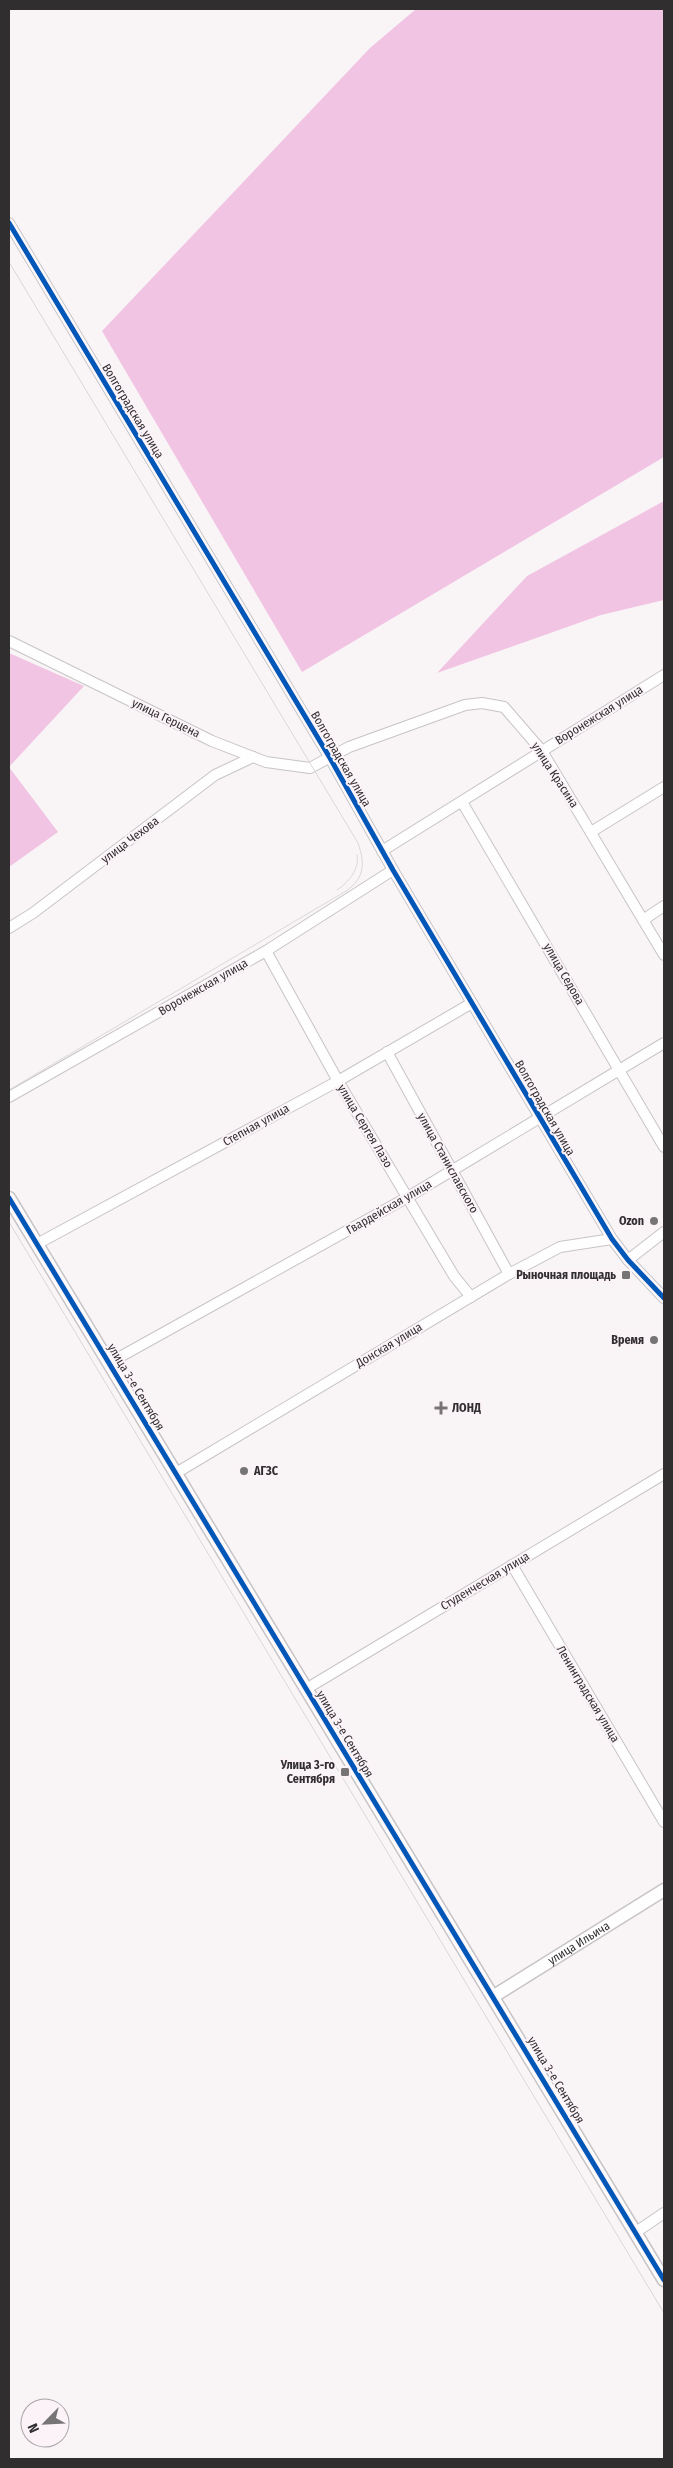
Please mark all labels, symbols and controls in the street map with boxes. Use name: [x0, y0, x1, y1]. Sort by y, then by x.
street label: Волгоградская улица: [99, 361, 167, 461]
street label: Воронежская улица: [553, 682, 645, 748]
street label: улица Герцена: [130, 695, 202, 741]
street label: Волгоградская улица: [308, 709, 374, 809]
street label: улица Красина: [529, 740, 581, 810]
street label: улица Чехова: [98, 814, 162, 866]
street label: улица Седова: [541, 941, 587, 1007]
street label: Воронежская улица: [156, 956, 250, 1018]
street label: Волгоградская улица: [512, 1058, 578, 1158]
street label: улица Сергея Лазо: [335, 1082, 395, 1170]
street label: Степная улица: [220, 1101, 292, 1149]
street label: улица Станиславского: [415, 1110, 481, 1216]
street label: Гвардейская улица: [344, 1177, 434, 1237]
place label: Ozon: [619, 1214, 644, 1228]
marker: Ozon: [648, 1215, 660, 1227]
place label: Рыночная площадь: [516, 1268, 616, 1282]
marker: Рыночная площадь: [620, 1269, 632, 1281]
street label: Донская улица: [353, 1320, 425, 1371]
place label: Время: [611, 1333, 644, 1347]
marker: Время: [648, 1334, 660, 1346]
street label: улица 3-е Сентября: [105, 1341, 167, 1433]
marker: ЛОНД: [434, 1401, 448, 1415]
place label: ЛОНД: [452, 1401, 481, 1415]
place label: АГЗС: [253, 1464, 279, 1478]
marker: АГЗС: [238, 1465, 250, 1477]
street label: Студенческая улица: [438, 1549, 532, 1613]
street label: Ленинградская улица: [554, 1643, 622, 1745]
street label: улица 3-е Сентября: [314, 1688, 376, 1780]
place label: Улица 3-го Сентября: [280, 1758, 336, 1786]
marker: Улица 3-го Сентября: [339, 1766, 351, 1778]
street label: улица Ильича: [545, 1919, 612, 1968]
street label: улица 3-е Сентября: [525, 2034, 587, 2126]
north arrow: [20, 2398, 70, 2448]
text: N: [24, 2421, 43, 2435]

